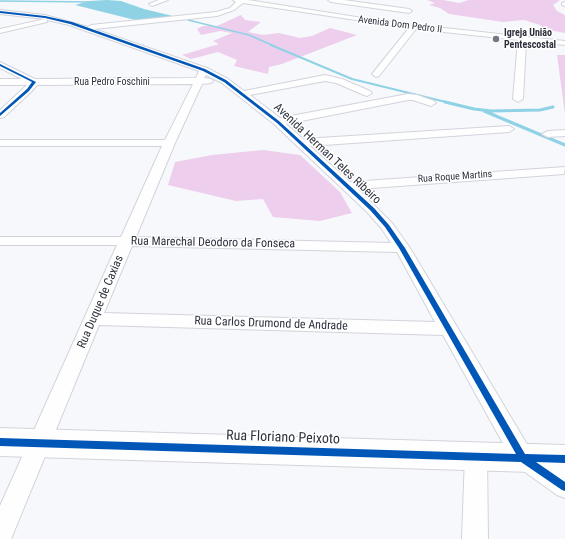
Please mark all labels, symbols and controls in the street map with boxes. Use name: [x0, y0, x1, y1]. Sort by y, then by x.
street label: Avenida Dom Pedro II: [357, 14, 443, 36]
place label: Igreja União Pentescostal: [504, 27, 556, 50]
marker: Igreja União Pentescostal: [491, 34, 501, 44]
street label: Rua Pedro Foschini: [74, 76, 150, 88]
street label: Avenida Herman Teles Ribeiro: [270, 101, 384, 207]
street label: Rua Roque Martins: [417, 168, 493, 186]
street label: Rua Marechal Deodoro da Fonseca: [131, 234, 295, 252]
street label: Rua Duque de Caxias: [75, 253, 127, 351]
street label: Rua Carlos Drumond de Andrade: [194, 314, 348, 334]
street label: Rua Floriano Peixoto: [226, 428, 340, 448]

